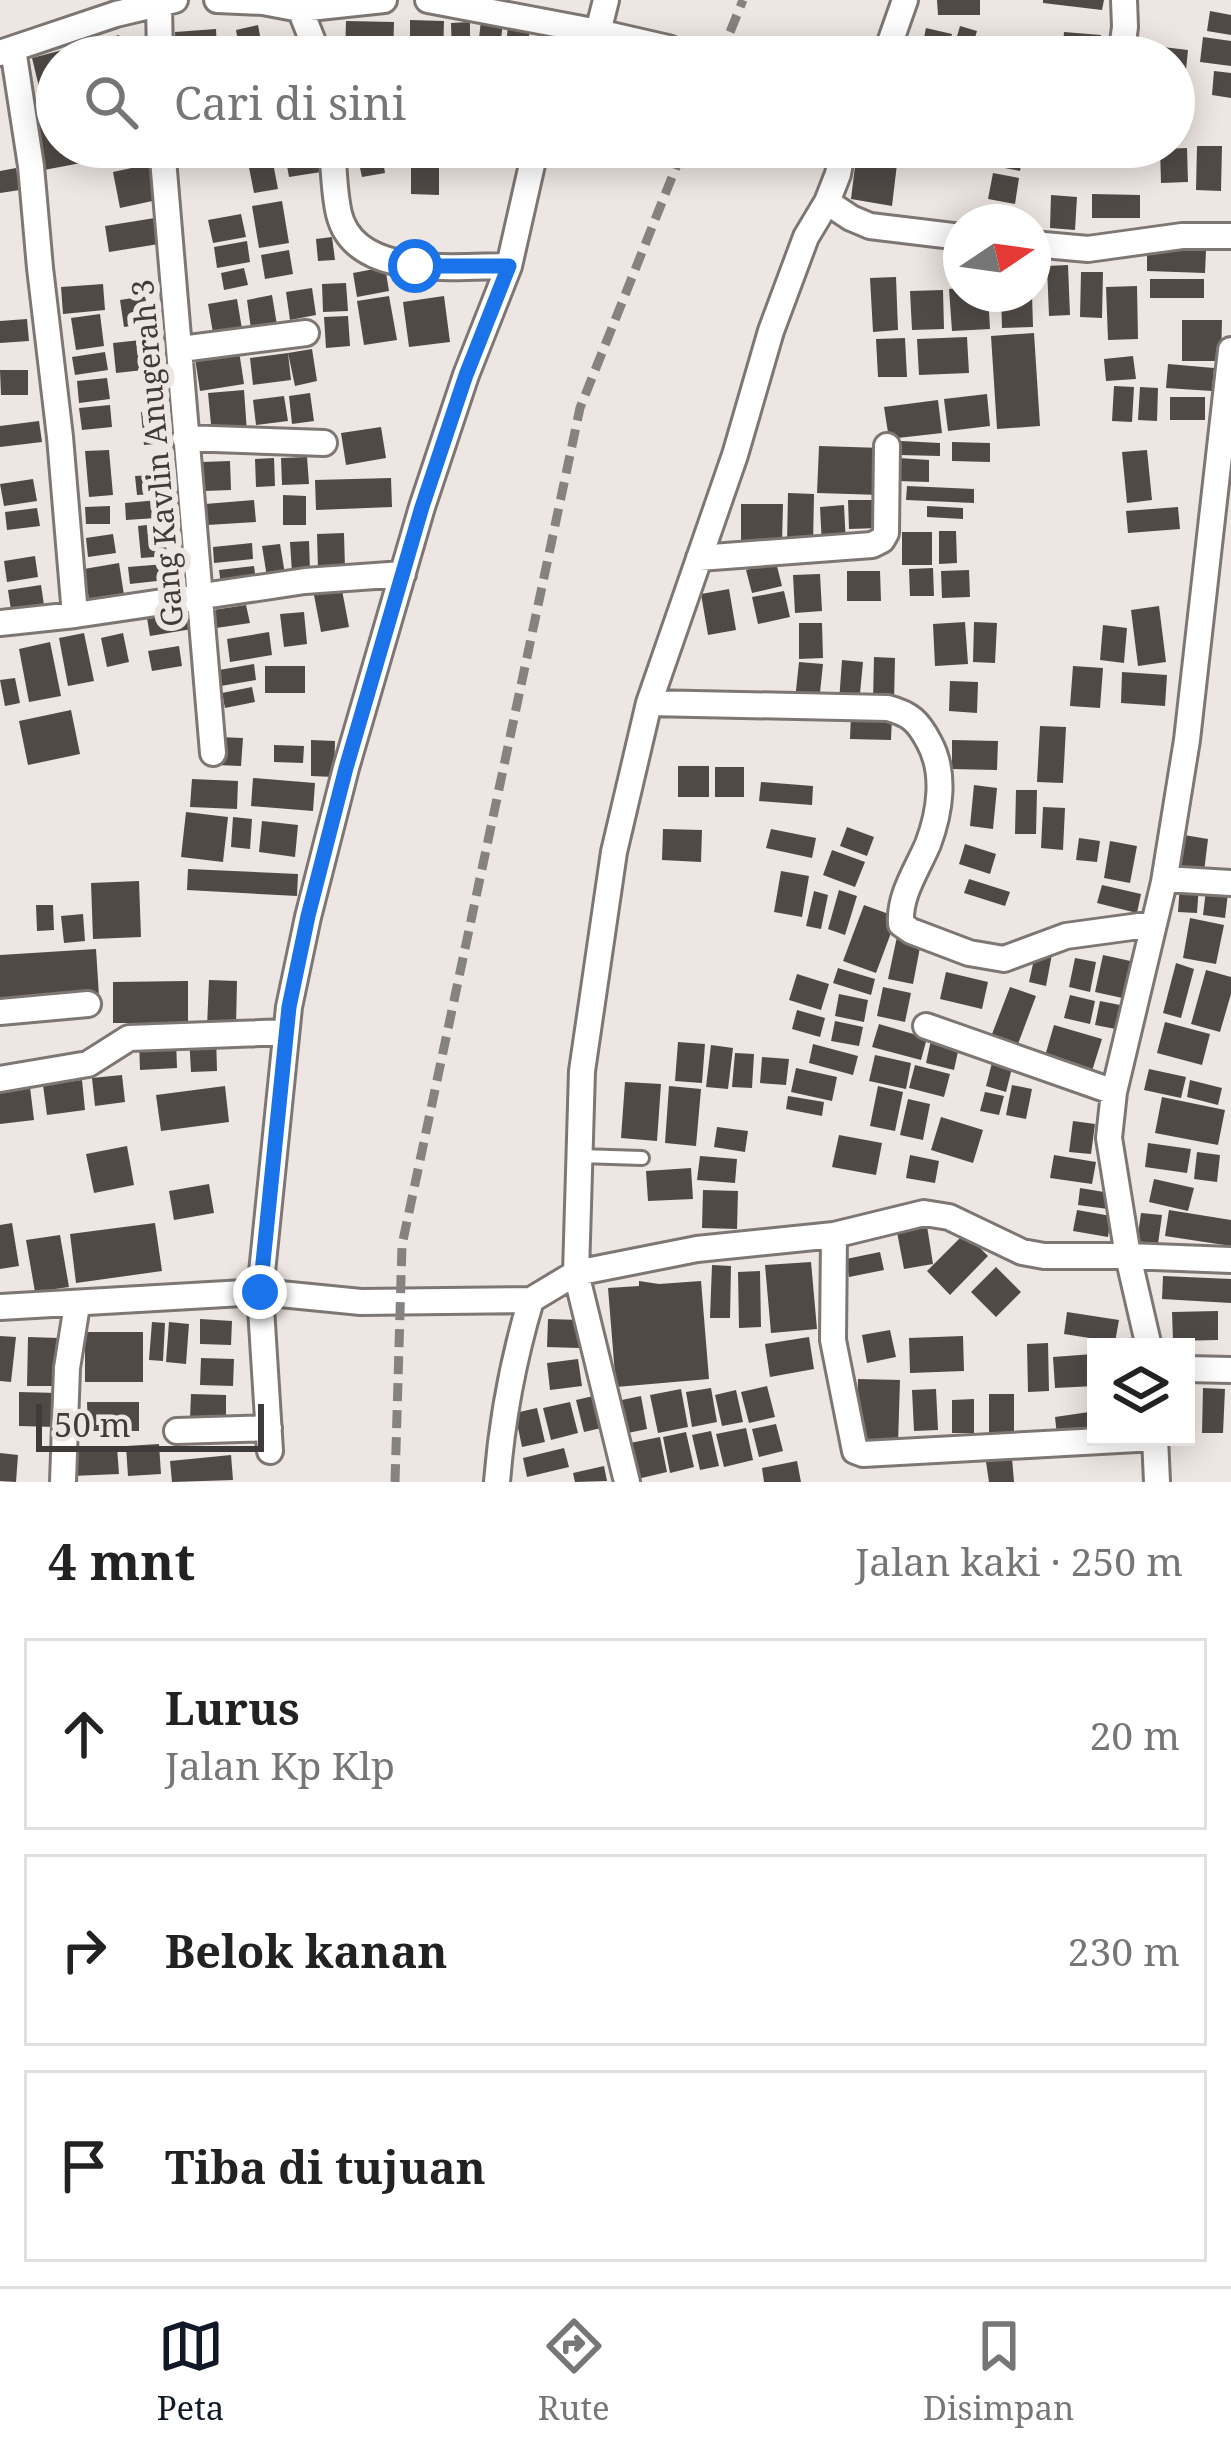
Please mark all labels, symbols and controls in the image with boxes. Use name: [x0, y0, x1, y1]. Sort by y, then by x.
search box: [36, 36, 1195, 168]
icon: search: [78, 69, 144, 135]
text: Cari di sini: [174, 72, 406, 133]
north arrow: [943, 204, 1051, 312]
route start: [388, 239, 442, 293]
street label: Gang Kavlin Anugerah 3: [121, 278, 192, 629]
route end: [233, 1265, 287, 1319]
map controls: [1087, 1338, 1195, 1446]
button: layers: [1087, 1338, 1195, 1446]
scale bar: [36, 1398, 264, 1451]
text: 50 m: [54, 1402, 131, 1447]
text: 4 mnt: [48, 1525, 195, 1595]
text: Jalan kaki · 250 m: [855, 1534, 1183, 1587]
text: Lurus: [165, 1677, 300, 1738]
icon: ahead: [51, 1701, 117, 1767]
text: 20 m: [1089, 1708, 1180, 1761]
text: Jalan Kp Klp: [165, 1738, 395, 1791]
icon: right: [51, 1917, 117, 1983]
text: Belok kanan: [165, 1920, 448, 1981]
text: 230 m: [1068, 1924, 1180, 1977]
icon: arrive: [51, 2133, 117, 2199]
text: Tiba di tujuan: [165, 2136, 486, 2197]
tab: Peta: [157, 2313, 224, 2430]
tab: Rute: [538, 2313, 610, 2430]
tab: Disimpan: [923, 2313, 1074, 2430]

